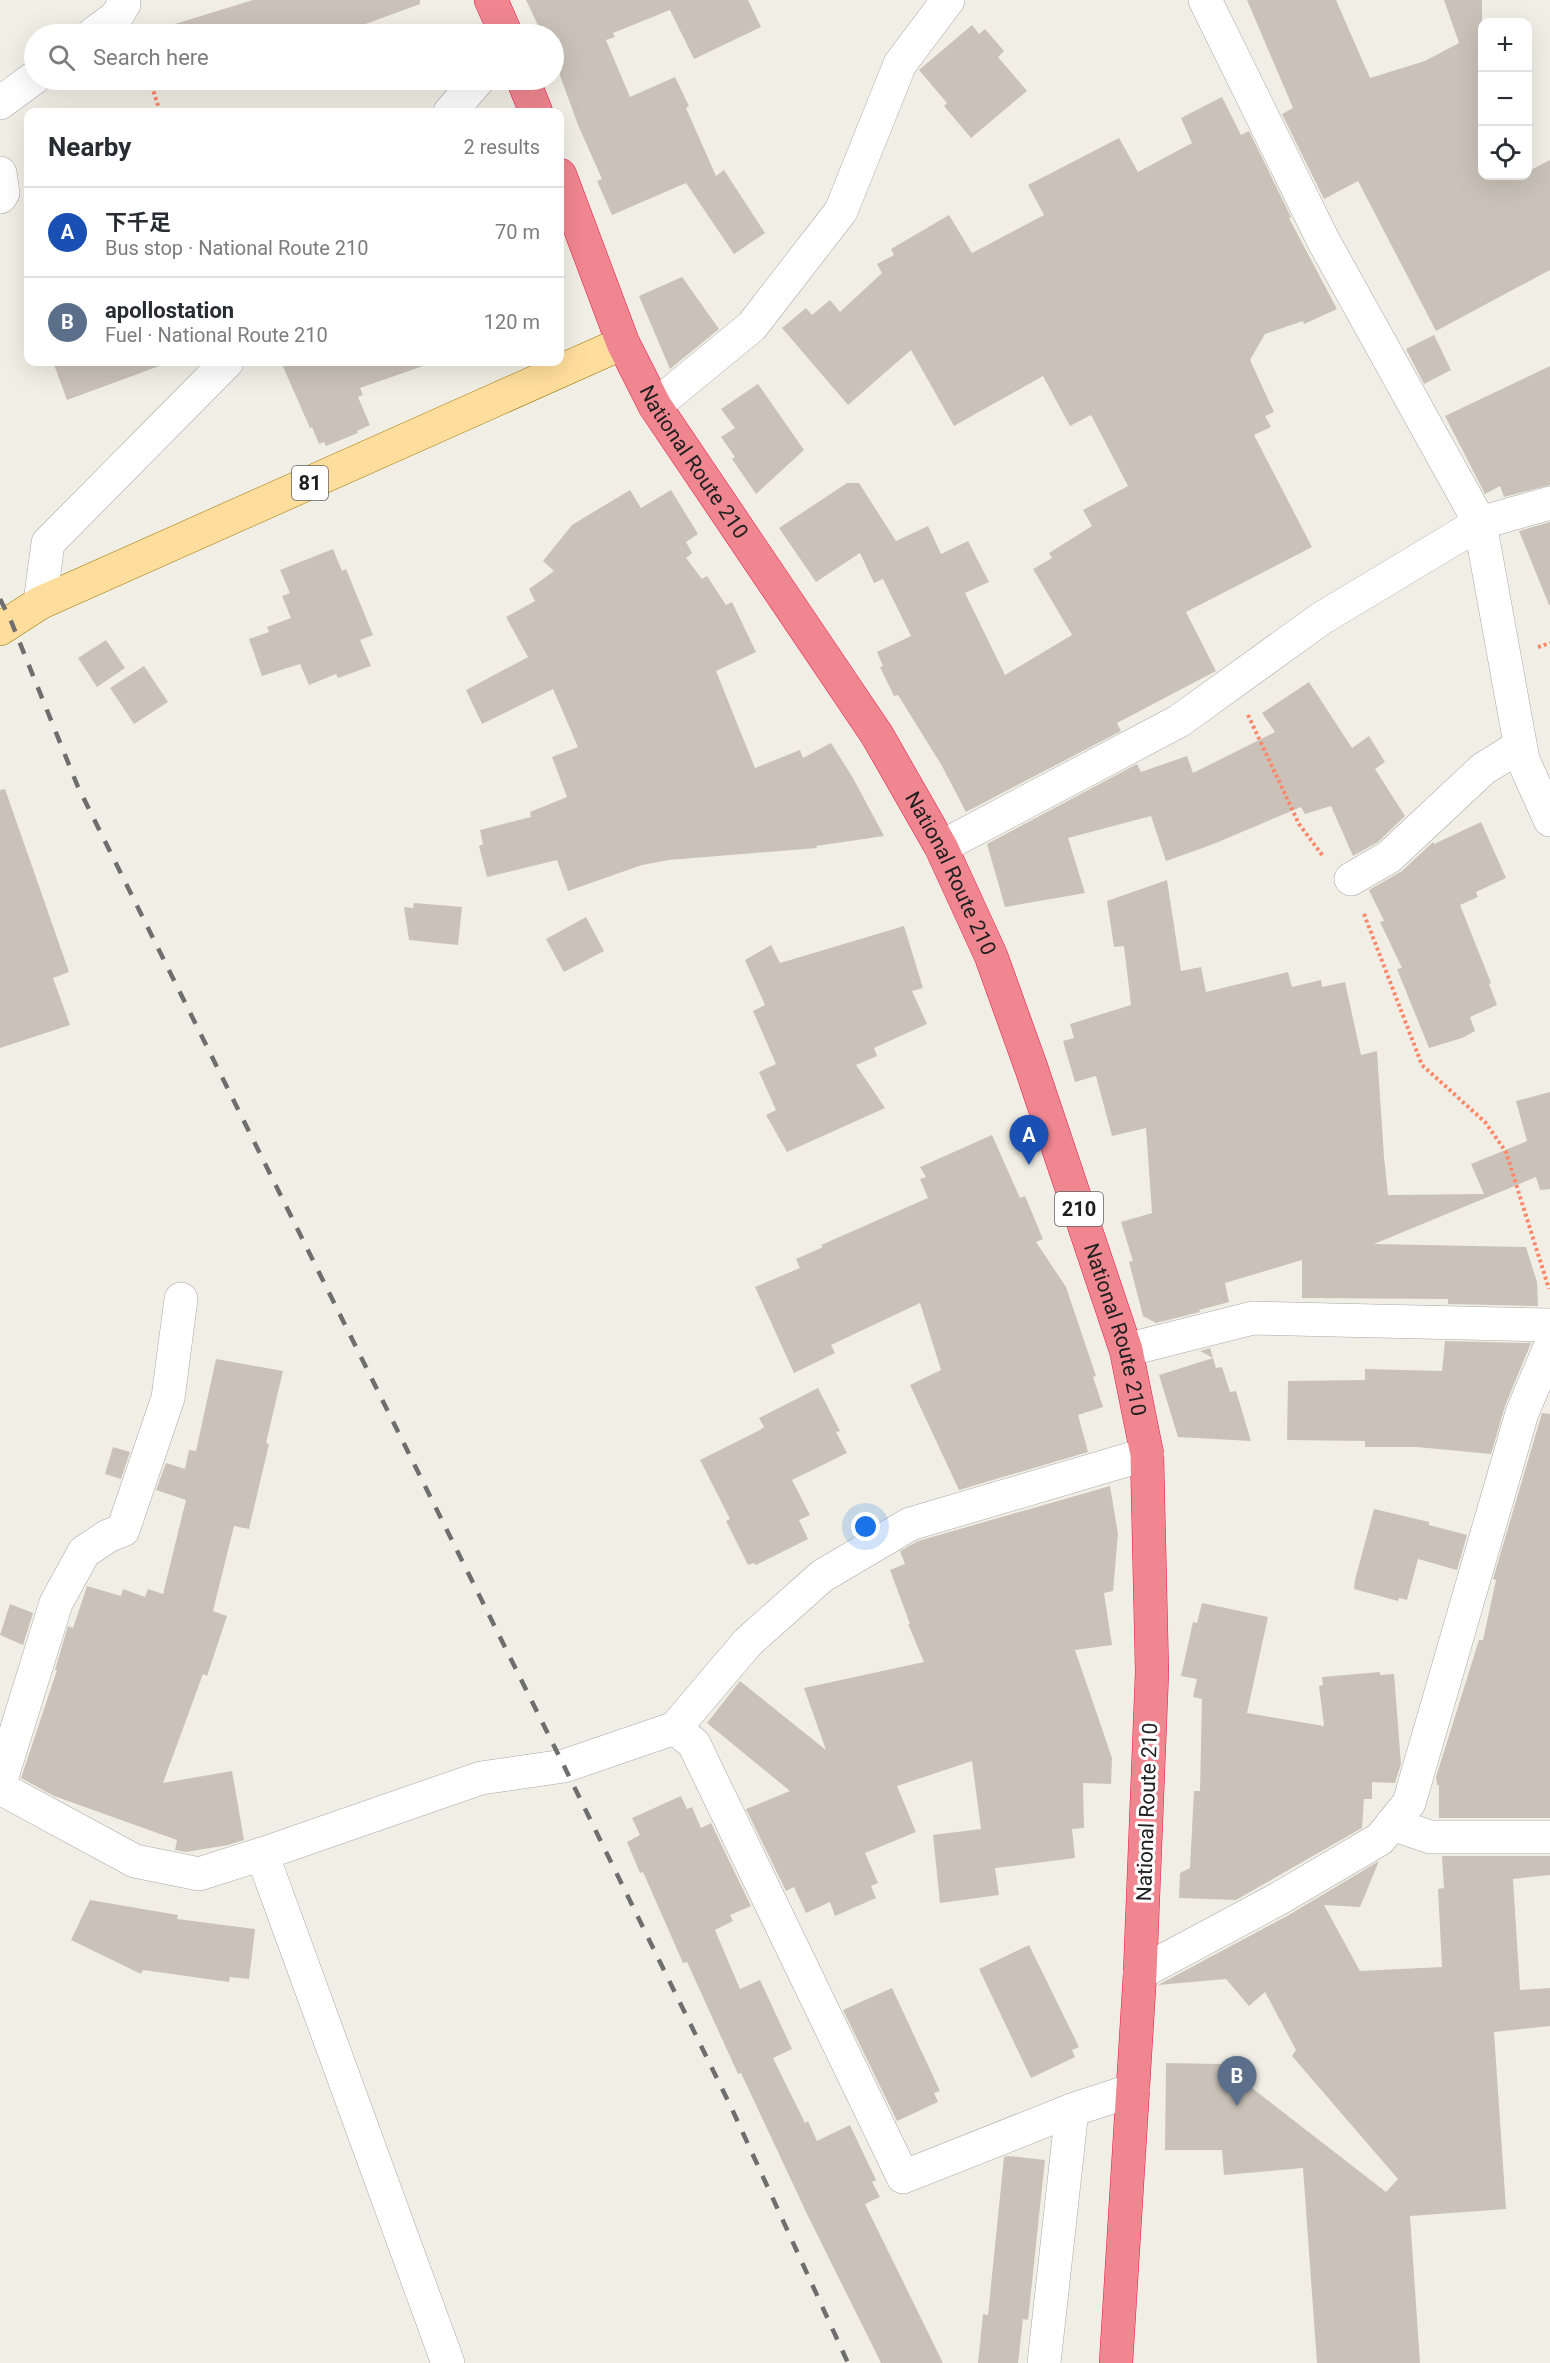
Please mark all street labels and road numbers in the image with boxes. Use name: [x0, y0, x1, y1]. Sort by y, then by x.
street label: National Route 210: [635, 381, 753, 543]
road number: 81: [292, 466, 328, 500]
street label: National Route 210: [900, 788, 1001, 959]
road number: 210: [1055, 1192, 1103, 1226]
street label: National Route 210: [1079, 1240, 1151, 1418]
street label: National Route 210: [1132, 1722, 1162, 1902]

